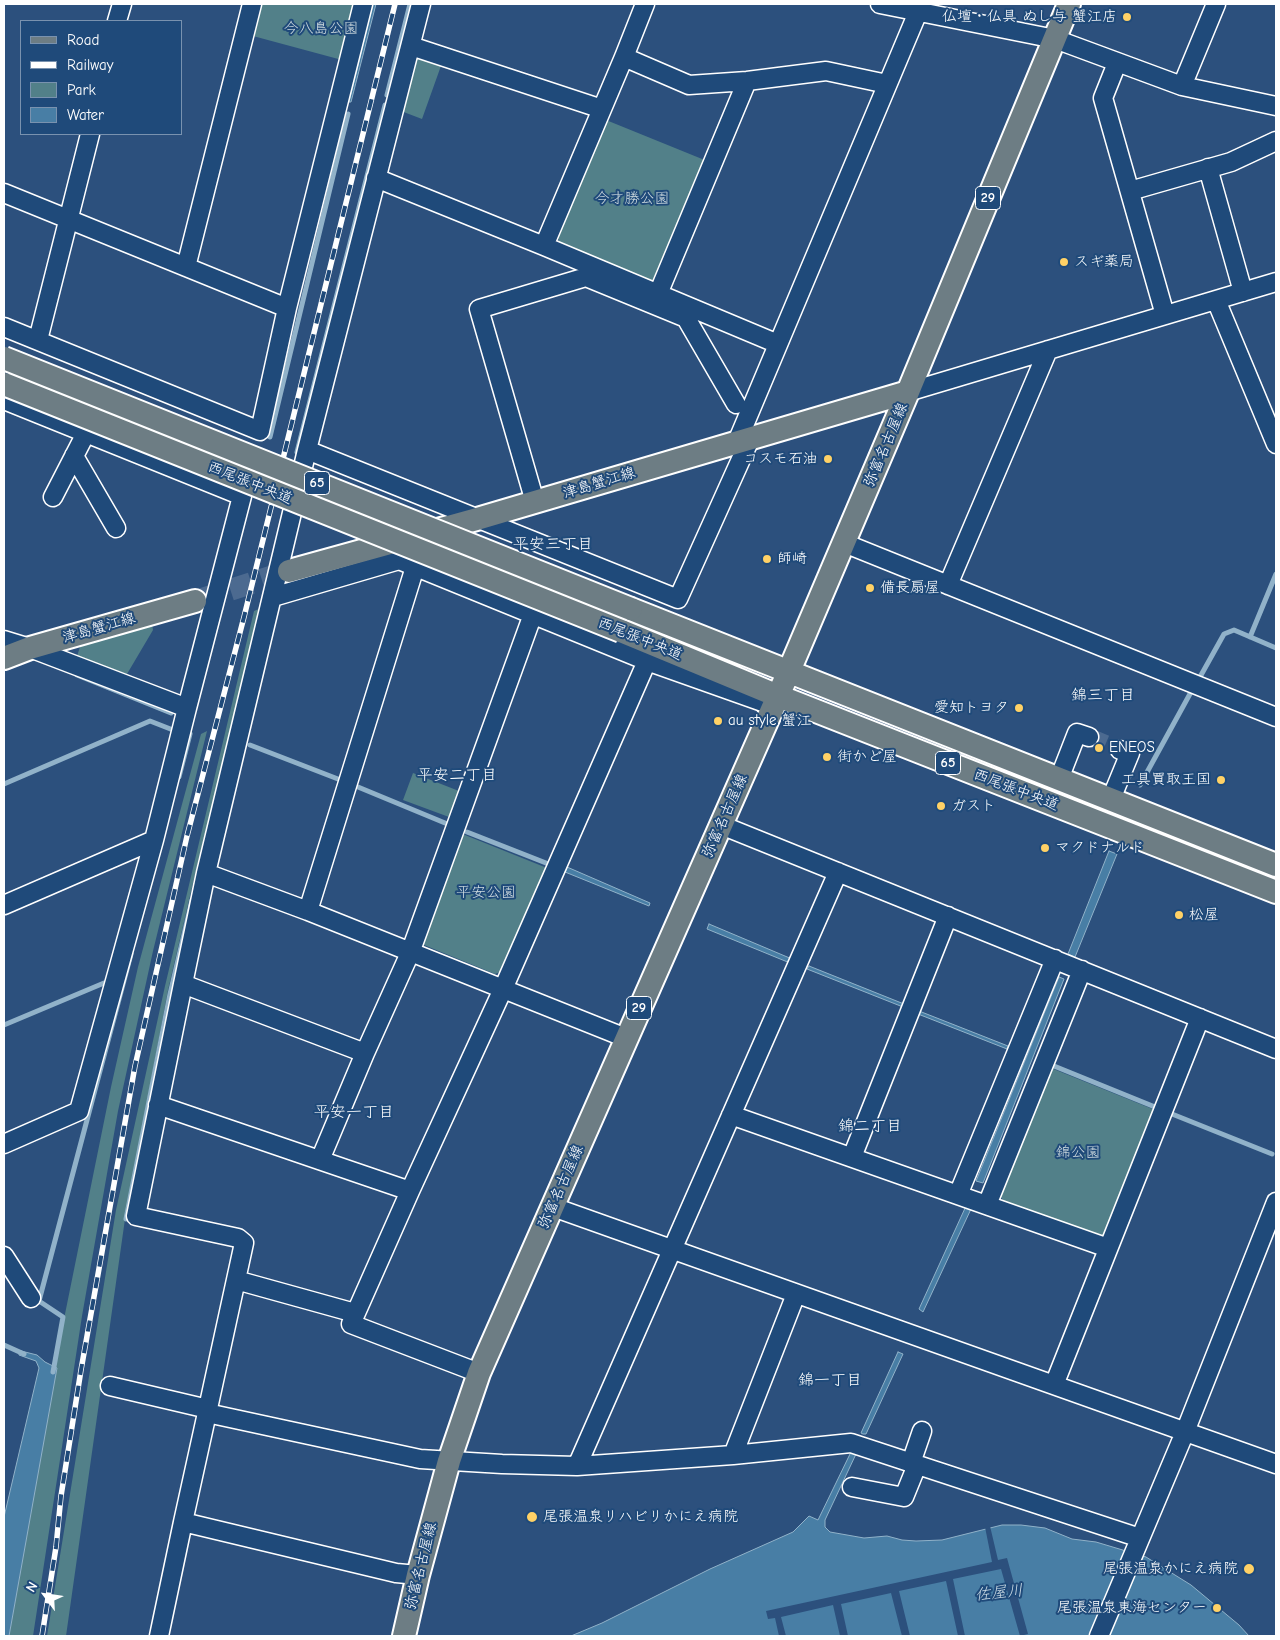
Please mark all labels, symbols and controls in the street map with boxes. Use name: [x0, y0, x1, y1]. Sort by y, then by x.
place label: 仏壇・仏具 ぬし与 蟹江店: [942, 8, 1117, 26]
marker: 仏壇・仏具 ぬし与 蟹江店: [1121, 11, 1133, 23]
legend: [20, 20, 182, 135]
park label: 今八島公園: [284, 20, 358, 38]
text: Road: [67, 31, 99, 49]
text: Railway: [67, 56, 113, 74]
text: Park: [67, 81, 96, 99]
text: Water: [67, 106, 104, 124]
road number: 29: [976, 187, 1000, 210]
park label: 今才勝公園: [595, 190, 669, 208]
place label: スギ薬局: [1074, 253, 1134, 271]
marker: スギ薬局: [1058, 256, 1070, 268]
street label: 弥富名古屋線: [860, 400, 912, 490]
place label: コスモ石油: [743, 450, 818, 468]
marker: コスモ石油: [822, 453, 834, 465]
street label: 西尾張中央道: [205, 458, 295, 508]
street label: 津島蟹江線: [561, 463, 637, 503]
road number: 65: [304, 472, 330, 494]
district label: 平安三丁目: [513, 534, 593, 554]
place label: 師崎: [777, 550, 807, 568]
marker: 師崎: [761, 553, 773, 565]
place label: 備長扇屋: [880, 579, 940, 597]
marker: 備長扇屋: [864, 582, 876, 594]
street label: 津島蟹江線: [60, 609, 138, 647]
street label: 西尾張中央道: [595, 614, 685, 664]
district label: 錦三丁目: [1071, 685, 1135, 705]
place label: 愛知トヨタ: [934, 699, 1009, 717]
marker: 愛知トヨタ: [1013, 702, 1025, 714]
place label: au style 蟹江: [728, 712, 811, 730]
marker: au style 蟹江: [712, 715, 724, 727]
place label: ENEOS: [1109, 739, 1155, 757]
marker: ENEOS: [1093, 742, 1105, 754]
place label: 街かど屋: [837, 748, 897, 766]
marker: 街かど屋: [821, 751, 833, 763]
road number: 65: [936, 751, 960, 774]
district label: 平安二丁目: [417, 765, 497, 785]
street label: 西尾張中央道: [971, 765, 1061, 815]
street label: 弥富名古屋線: [698, 771, 752, 861]
place label: 工具買取王国: [1121, 771, 1211, 789]
marker: 工具買取王国: [1215, 774, 1227, 786]
place label: ガスト: [951, 797, 996, 815]
marker: ガスト: [935, 800, 947, 812]
place label: マクドナルド: [1055, 839, 1145, 857]
marker: マクドナルド: [1039, 842, 1051, 854]
park label: 平安公園: [456, 884, 516, 902]
place label: 松屋: [1189, 906, 1219, 924]
marker: 松屋: [1173, 909, 1185, 921]
road number: 29: [626, 996, 652, 1020]
district label: 平安一丁目: [314, 1102, 394, 1122]
district label: 錦二丁目: [838, 1116, 902, 1136]
street label: 弥富名古屋線: [534, 1142, 588, 1232]
park label: 錦公園: [1056, 1144, 1100, 1162]
district label: 錦一丁目: [798, 1370, 862, 1390]
place label: 尾張温泉リハビリかにえ病院: [543, 1508, 738, 1526]
marker: 尾張温泉リハビリかにえ病院: [525, 1510, 539, 1524]
street label: 弥富名古屋線: [401, 1520, 441, 1612]
place label: 尾張温泉かにえ病院: [1103, 1560, 1238, 1578]
marker: 尾張温泉かにえ病院: [1242, 1562, 1256, 1576]
north arrow: [20, 1570, 70, 1620]
text: N: [22, 1579, 41, 1595]
water label: 佐屋川: [974, 1581, 1024, 1605]
place label: 尾張温泉東海センター: [1057, 1599, 1207, 1617]
marker: 尾張温泉東海センター: [1211, 1602, 1223, 1614]

